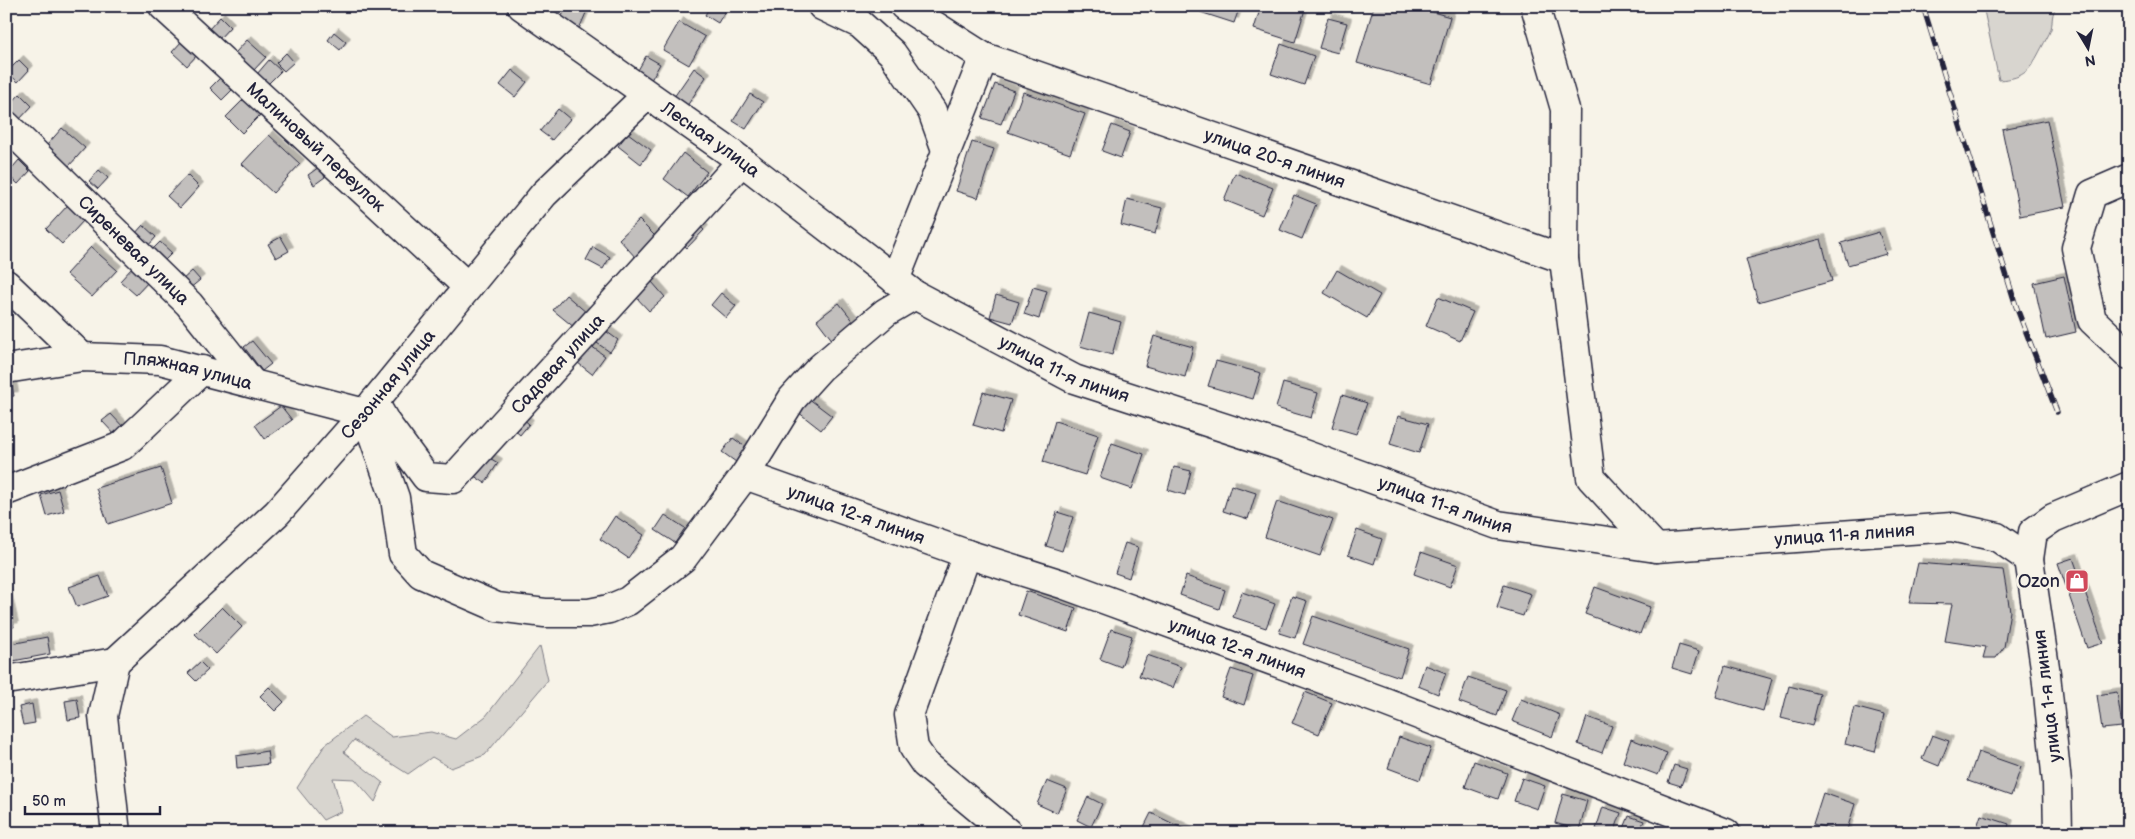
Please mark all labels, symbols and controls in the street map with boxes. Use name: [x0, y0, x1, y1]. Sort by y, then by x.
north arrow: [2062, 22, 2112, 72]
text: N: [2084, 51, 2097, 70]
street label: Малиновый переулок: [242, 78, 390, 217]
street label: Лесная улица: [656, 97, 764, 182]
street label: улица 20-я линия: [1201, 125, 1348, 193]
street label: Сиреневая улица: [74, 191, 194, 310]
street label: Садовая улица: [507, 310, 609, 419]
street label: Сезонная улица: [337, 325, 440, 444]
street label: улица 11-я линия: [995, 331, 1132, 407]
street label: Пляжная улица: [123, 349, 255, 394]
street label: улица 11-я линия: [1375, 472, 1513, 538]
street label: улица 12-я линия: [785, 481, 928, 549]
street label: улица 11-я линия: [1774, 520, 1916, 551]
shop icon: Ozon: [2064, 568, 2090, 594]
place label: Ozon: [2018, 571, 2060, 592]
street label: улица 12-я линия: [1166, 614, 1309, 683]
street label: улица 1-я линия: [2029, 628, 2066, 764]
scale bar: [25, 784, 160, 816]
text: 50 m: [32, 792, 66, 811]

